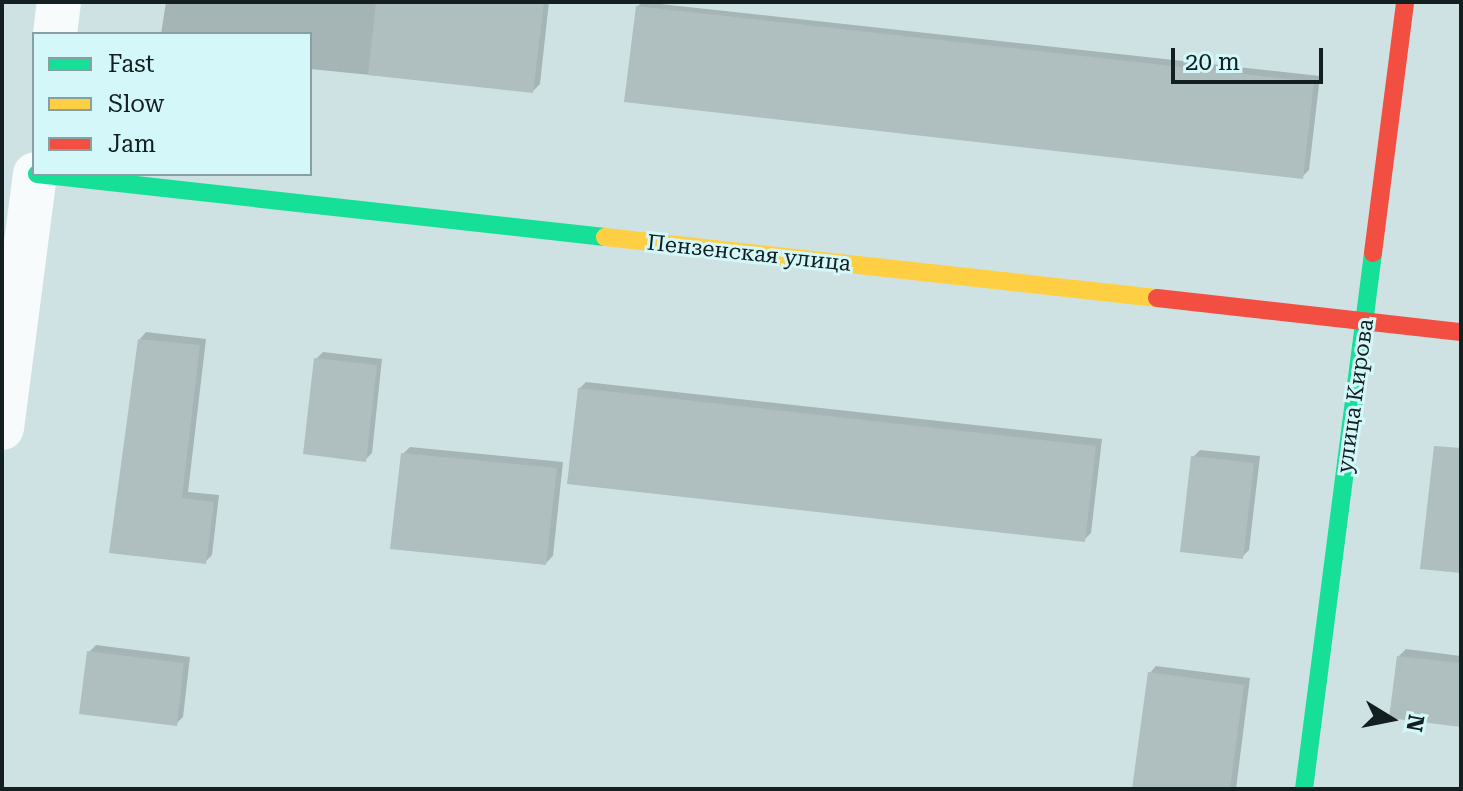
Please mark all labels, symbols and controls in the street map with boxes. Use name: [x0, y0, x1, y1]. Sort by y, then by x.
legend: [32, 32, 312, 176]
scale bar: [1175, 32, 1327, 82]
text: 20 m: [1185, 48, 1240, 76]
text: Fast: [108, 50, 155, 78]
text: Slow: [108, 90, 164, 118]
text: Jam: [108, 130, 156, 158]
street label: Пензенская улица: [646, 229, 852, 277]
street label: улица Кирова: [1331, 317, 1379, 475]
north arrow: [1351, 679, 1431, 759]
text: N: [1401, 713, 1429, 734]

